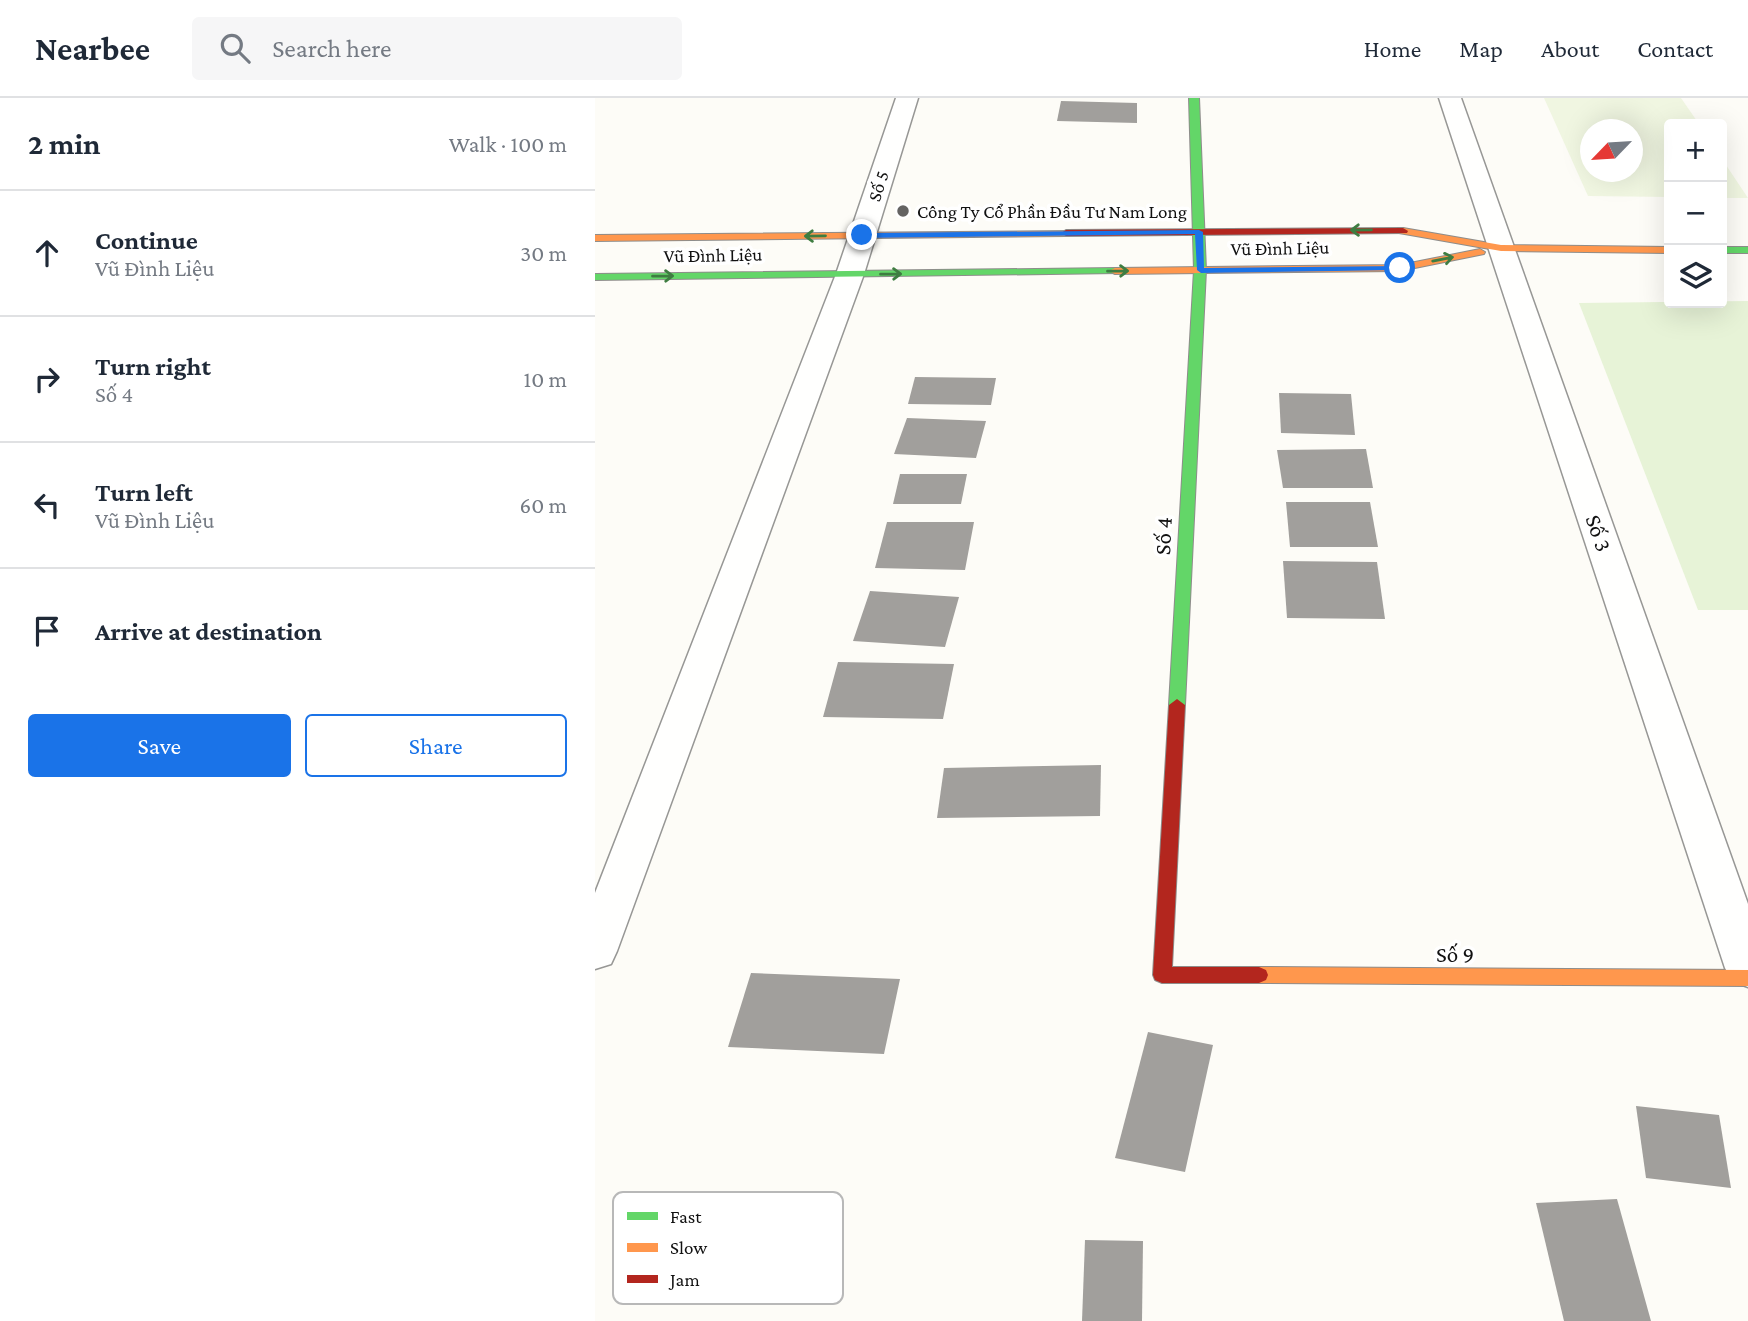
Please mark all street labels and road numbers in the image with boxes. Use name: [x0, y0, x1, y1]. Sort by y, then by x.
street label: Số 5: [863, 168, 893, 204]
street label: Vũ Đình Liệu: [1230, 237, 1330, 259]
street label: Vũ Đình Liệu: [663, 244, 763, 266]
street label: Số 3: [1581, 511, 1617, 555]
street label: Số 4: [1149, 516, 1177, 556]
street label: Số 9: [1436, 941, 1474, 967]

